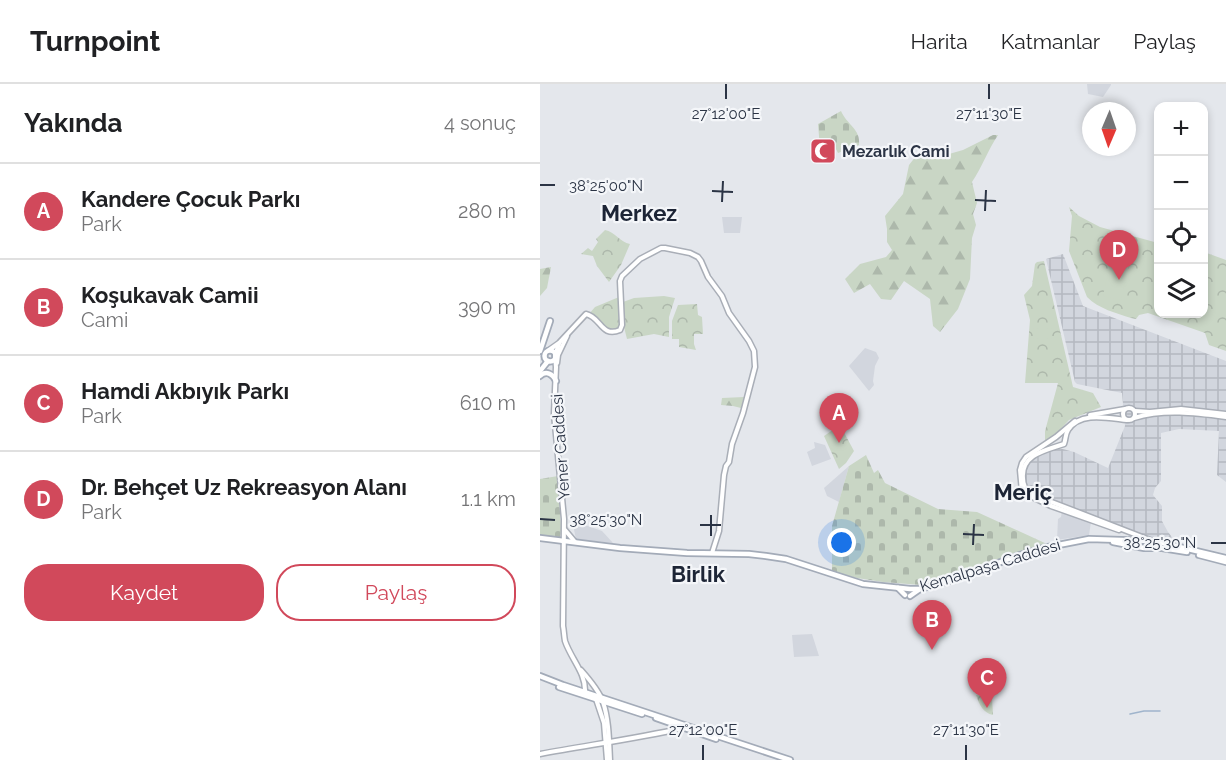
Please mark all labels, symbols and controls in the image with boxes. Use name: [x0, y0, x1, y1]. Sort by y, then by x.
text: Turnpoint: [30, 25, 160, 58]
text: Harita: [911, 29, 968, 54]
text: Katmanlar: [1001, 29, 1100, 54]
text: Paylaş: [1133, 29, 1196, 54]
north arrow: [1082, 102, 1136, 156]
map controls: [1154, 102, 1208, 318]
button: +: [1154, 102, 1208, 156]
text: 27°12'00"E: [692, 105, 760, 123]
text: 27°11'30"E: [956, 105, 1022, 123]
text: Yakında: [24, 108, 122, 138]
text: 4 sonuç: [444, 111, 516, 135]
mosque icon: Mezarlık Cami: [808, 136, 838, 166]
place label: Mezarlık Cami: [842, 142, 950, 161]
button: −: [1154, 156, 1208, 210]
text: 38°25'00"N: [569, 177, 643, 195]
text: Kandere Çocuk Parkı: [81, 186, 300, 212]
text: A: [37, 199, 50, 223]
text: 280 m: [458, 199, 516, 223]
district label: Merkez: [601, 200, 677, 226]
button: locate: [1154, 210, 1208, 264]
text: Park: [81, 212, 122, 236]
pin: D: [1100, 230, 1138, 280]
button: layers: [1154, 264, 1208, 318]
text: Koşukavak Camii: [81, 282, 259, 308]
text: B: [37, 295, 50, 319]
text: 390 m: [458, 295, 516, 319]
text: Cami: [81, 308, 128, 332]
text: Hamdi Akbıyık Parkı: [81, 378, 289, 404]
text: C: [37, 391, 50, 415]
text: 610 m: [460, 391, 516, 415]
street label: Yener Caddesi: [547, 393, 574, 501]
pin: A: [820, 394, 858, 443]
text: Park: [81, 404, 122, 428]
text: Dr. Behçet Uz Rekreasyon Alanı: [81, 474, 407, 500]
district label: Meriç: [994, 479, 1052, 505]
text: D: [36, 487, 51, 511]
text: 1.1 km: [461, 487, 516, 511]
text: Park: [81, 500, 122, 524]
text: 38°25'30"N: [570, 511, 642, 529]
your location: [827, 528, 856, 557]
text: 38°25'30"N: [1124, 534, 1196, 552]
street label: Kemalpaşa Caddesi: [917, 535, 1063, 596]
district label: Birlik: [671, 561, 726, 587]
button: Kaydet: [24, 564, 264, 621]
button: Paylaş: [276, 564, 516, 621]
pin: B: [912, 600, 952, 650]
pin: C: [968, 658, 1006, 708]
text: 27°12'00"E: [669, 721, 737, 739]
text: 27°11'30"E: [933, 721, 999, 739]

